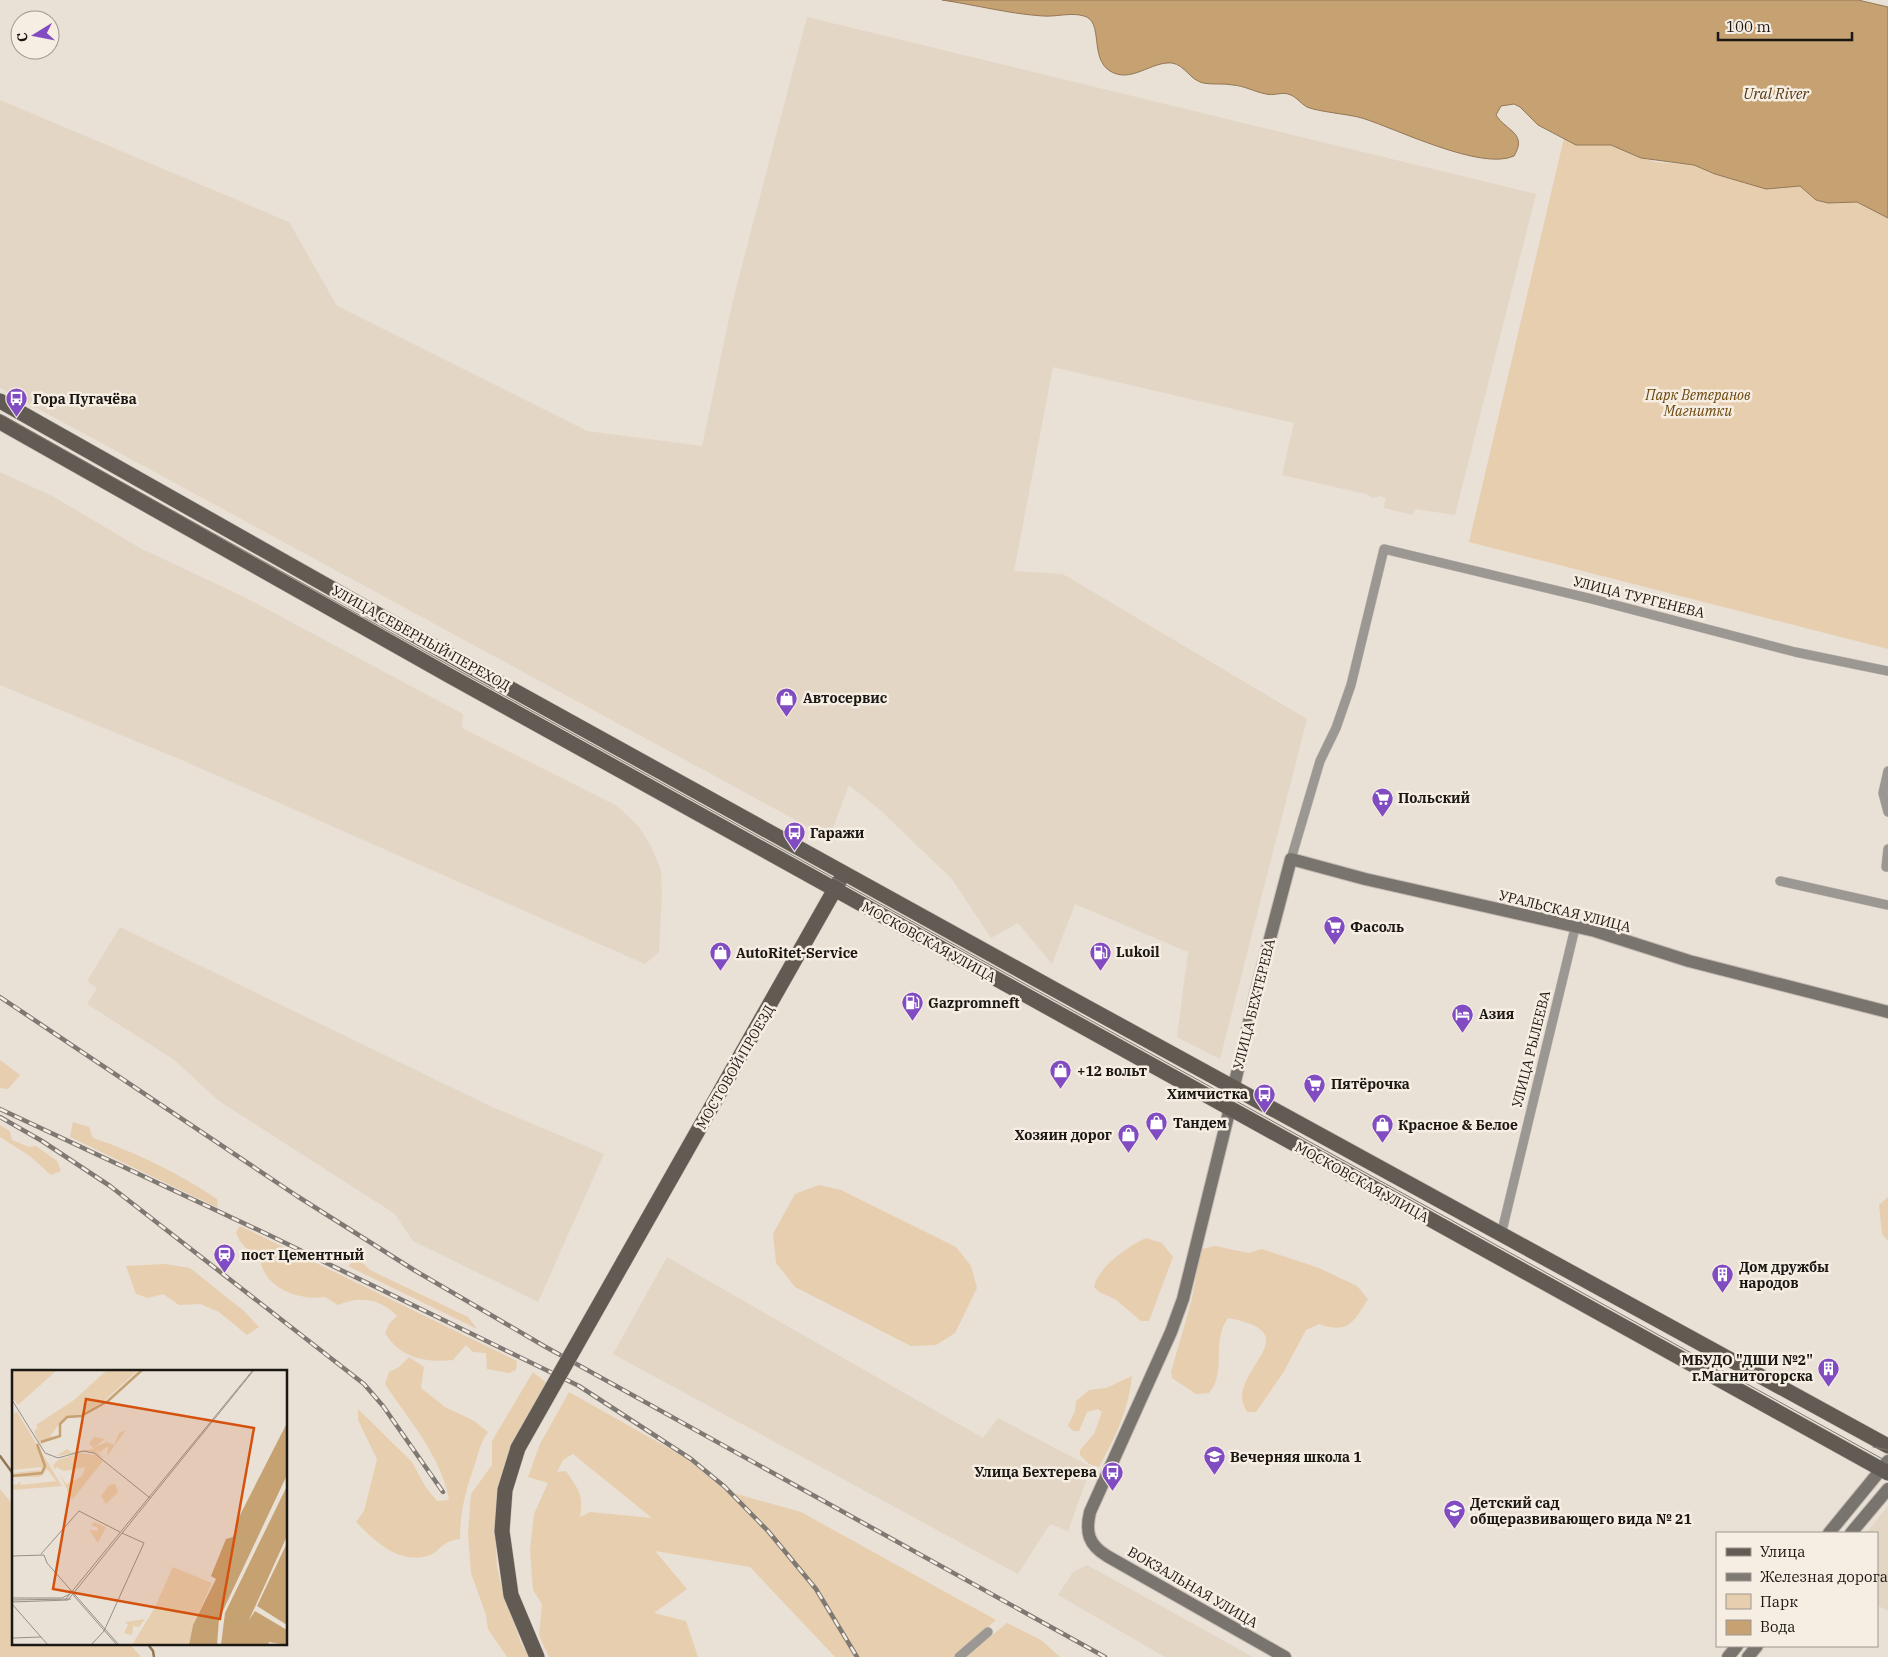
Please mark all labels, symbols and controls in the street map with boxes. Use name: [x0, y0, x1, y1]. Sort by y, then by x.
north arrow: [10, 10, 60, 60]
scale bar: [1718, 10, 1852, 42]
text: 100 m: [1726, 17, 1771, 36]
text: С: [13, 31, 32, 43]
water label: Ural River: [1743, 84, 1809, 103]
park label: Парк Ветеранов Магнитки: [1644, 386, 1751, 420]
bus stop icon: Гора Пугачёва: [5, 387, 29, 418]
place label: Гора Пугачёва: [33, 390, 137, 408]
street label: УЛИЦА ТУРГЕНЕВА: [1571, 572, 1707, 622]
street label: УЛИЦА СЕВЕРНЫЙ ПЕРЕХОД: [328, 581, 514, 695]
shop icon: Автосервис: [775, 686, 799, 717]
place label: Автосервис: [803, 689, 888, 707]
supermarket icon: Польский: [1370, 786, 1394, 817]
place label: Польский: [1398, 789, 1471, 807]
bus stop icon: Гаражи: [782, 821, 806, 852]
place label: Гаражи: [810, 824, 865, 842]
street label: УРАЛЬСКАЯ УЛИЦА: [1497, 886, 1633, 936]
street label: МОСКОВСКАЯ УЛИЦА: [859, 898, 999, 987]
supermarket icon: Фасоль: [1322, 915, 1346, 946]
place label: Фасоль: [1350, 918, 1404, 936]
street label: УЛИЦА БЕХТЕРЕВА: [1229, 936, 1279, 1071]
fuel station icon: Lukoil: [1088, 940, 1112, 971]
shop icon: AutoRitet-Service: [708, 941, 732, 972]
place label: Lukoil: [1116, 943, 1160, 961]
place label: AutoRitet-Service: [736, 944, 858, 962]
street label: УЛИЦА РЫЛЕЕВА: [1508, 988, 1554, 1109]
fuel station icon: Gazpromneft: [900, 991, 924, 1022]
place label: Gazpromneft: [928, 994, 1020, 1012]
street label: МОСТОВОЙ ПРОЕЗД: [692, 1001, 778, 1132]
hotel icon: Азия: [1451, 1002, 1475, 1033]
place label: Азия: [1479, 1005, 1515, 1023]
shop icon: +12 вольт: [1049, 1059, 1073, 1090]
place label: +12 вольт: [1077, 1062, 1147, 1080]
supermarket icon: Пятёрочка: [1303, 1072, 1327, 1103]
place label: Пятёрочка: [1331, 1075, 1410, 1093]
bus stop icon: Химчистка: [1252, 1082, 1276, 1113]
place label: Химчистка: [1167, 1085, 1248, 1103]
shop icon: Тандем: [1145, 1111, 1169, 1142]
shop icon: Красное & Белое: [1370, 1113, 1394, 1144]
place label: Тандем: [1173, 1114, 1227, 1132]
place label: Красное & Белое: [1398, 1116, 1518, 1134]
shop icon: Хозяин дорог: [1116, 1123, 1140, 1154]
place label: Хозяин дорог: [1015, 1126, 1112, 1144]
street label: МОСКОВСКАЯ УЛИЦА: [1292, 1138, 1432, 1227]
station icon: пост Цементный: [213, 1243, 237, 1274]
place label: пост Цементный: [241, 1246, 365, 1264]
place label: Дом дружбы народов: [1739, 1258, 1829, 1292]
building icon: Дом дружбы народов: [1711, 1263, 1735, 1294]
place label: МБУДО "ДШИ №2" г.Магнитогорска: [1681, 1351, 1813, 1385]
building icon: МБУДО "ДШИ №2" г.Магнитогорска: [1817, 1356, 1841, 1387]
inset map: [12, 1370, 288, 1644]
school or university icon: Вечерняя школа 1: [1202, 1445, 1226, 1476]
place label: Вечерняя школа 1: [1230, 1448, 1362, 1466]
bus stop icon: Улица Бехтерева: [1101, 1460, 1125, 1491]
place label: Улица Бехтерева: [974, 1463, 1097, 1481]
place label: Детский сад общеразвивающего вида № 21: [1470, 1494, 1692, 1528]
school or university icon: Детский сад общеразвивающего вида № 21: [1442, 1499, 1466, 1530]
legend: [1716, 1532, 1878, 1647]
street label: ВОКЗАЛЬНАЯ УЛИЦА: [1125, 1542, 1262, 1632]
text: Улица: [1760, 1542, 1805, 1561]
text: Железная дорога: [1760, 1567, 1888, 1586]
text: Парк: [1760, 1592, 1798, 1611]
text: Вода: [1760, 1617, 1796, 1636]

